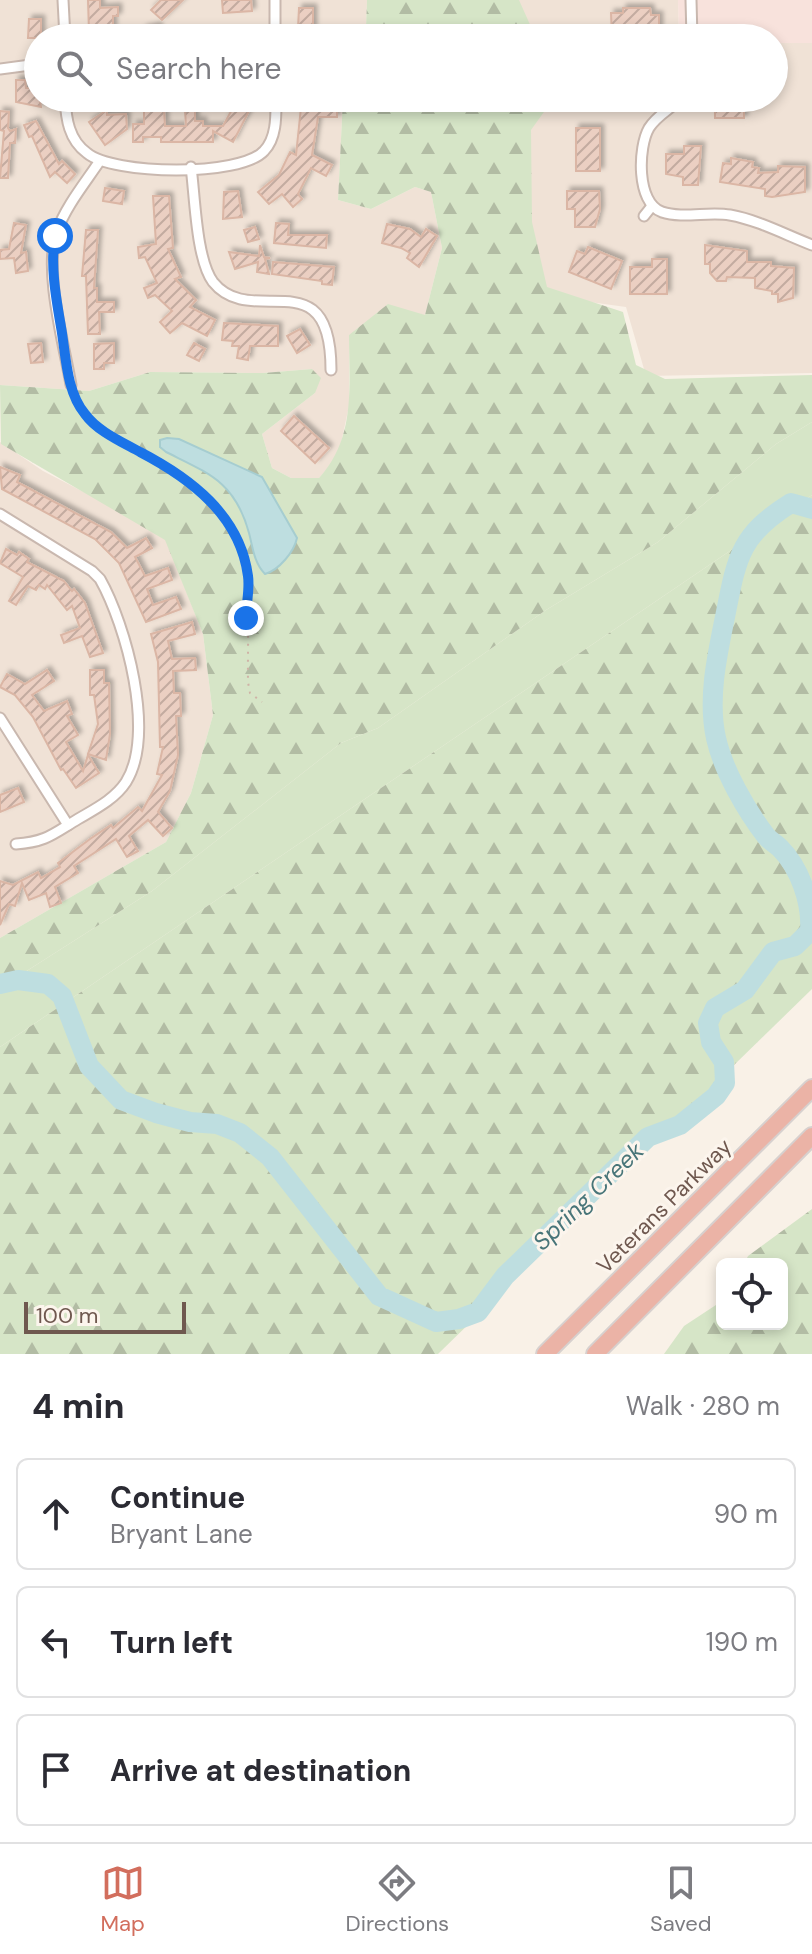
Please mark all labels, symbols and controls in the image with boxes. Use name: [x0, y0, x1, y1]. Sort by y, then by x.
search box: [24, 24, 788, 112]
icon: search: [52, 46, 96, 90]
text: Search here: [116, 49, 282, 88]
route start: [37, 218, 73, 254]
route end: [228, 600, 264, 636]
street label: Veterans Parkway: [590, 1132, 738, 1280]
water label: Spring Creek: [526, 1135, 651, 1257]
map controls: [716, 1258, 788, 1330]
button: locate: [716, 1258, 788, 1330]
scale bar: [24, 1298, 186, 1334]
text: 100 m: [36, 1301, 98, 1330]
text: 4 min: [32, 1384, 124, 1429]
text: Walk · 280 m: [626, 1389, 780, 1423]
text: Continue: [110, 1478, 245, 1517]
icon: ahead: [34, 1492, 78, 1536]
text: 90 m: [714, 1497, 778, 1531]
text: Bryant Lane: [110, 1517, 253, 1551]
icon: left: [34, 1620, 78, 1664]
text: Turn left: [110, 1623, 233, 1662]
text: 190 m: [706, 1625, 778, 1659]
icon: arrive: [34, 1748, 78, 1792]
text: Arrive at destination: [110, 1751, 411, 1790]
tab: Map: [100, 1861, 145, 1938]
tab: Directions: [346, 1861, 449, 1938]
tab: Saved: [650, 1861, 712, 1938]

